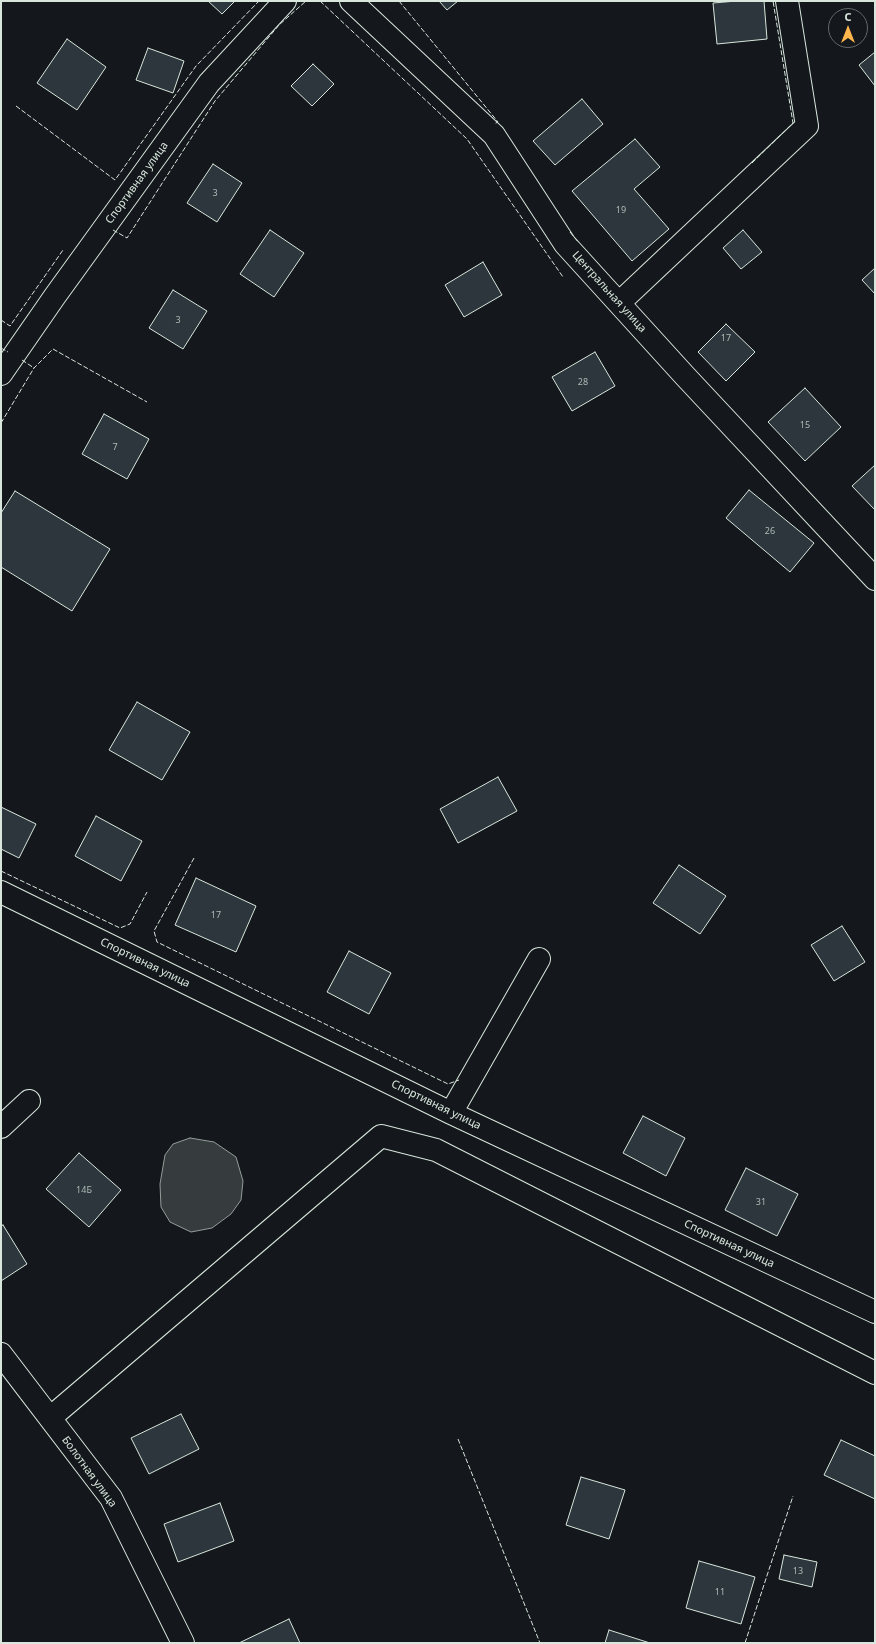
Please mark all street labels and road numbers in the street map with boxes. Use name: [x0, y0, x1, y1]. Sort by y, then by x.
street label: Спортивная улица: [103, 139, 171, 227]
street label: Центральная улица: [569, 249, 649, 335]
street label: Спортивная улица: [98, 936, 192, 990]
street label: Спортивная улица: [389, 1078, 483, 1132]
street label: Спортивная улица: [682, 1217, 776, 1271]
street label: Болотная улица: [59, 1434, 119, 1510]

